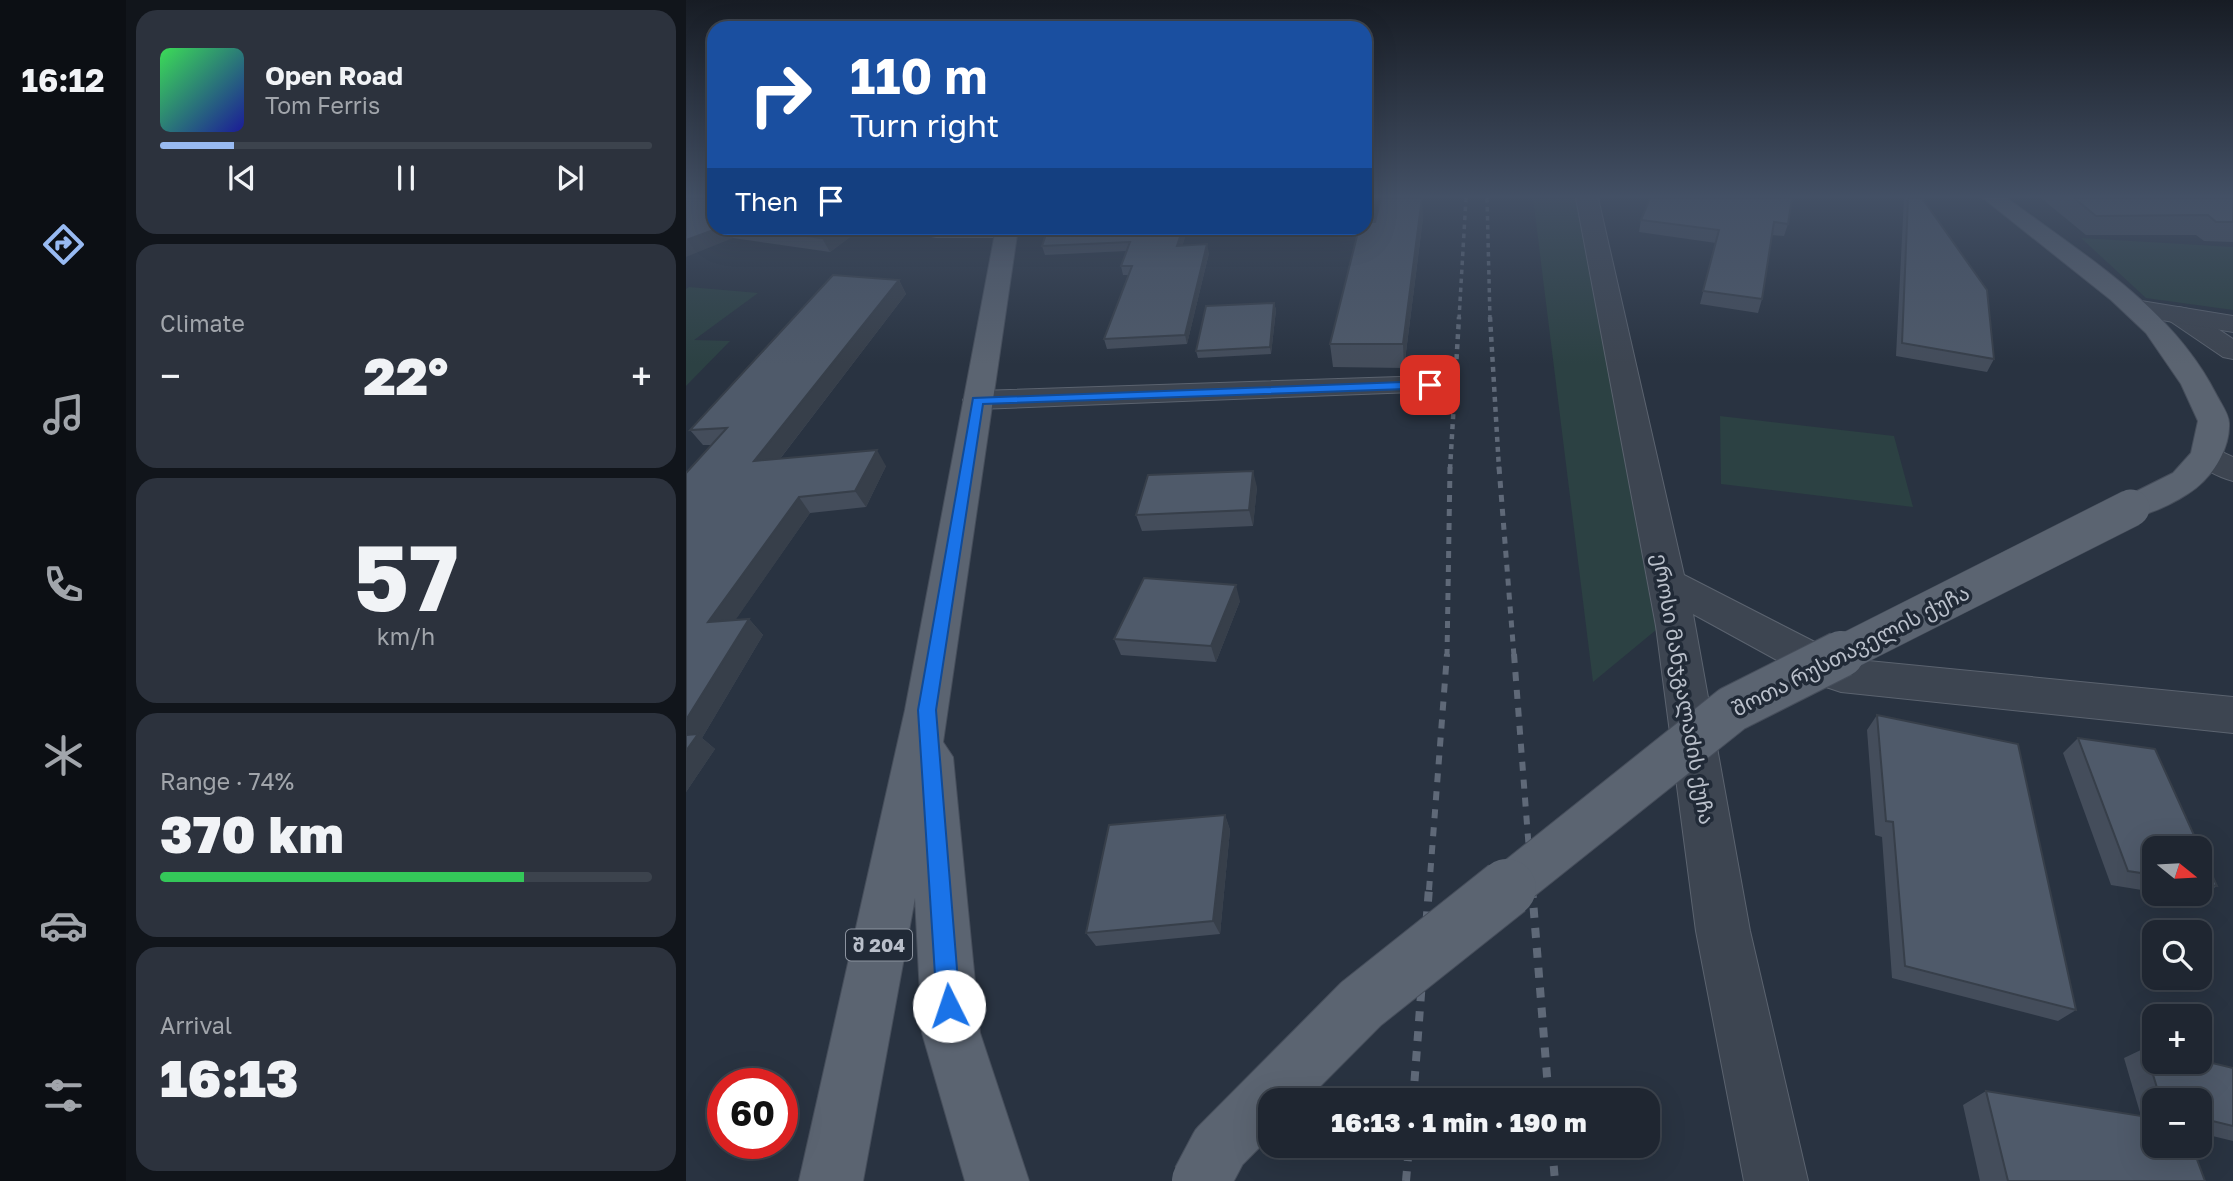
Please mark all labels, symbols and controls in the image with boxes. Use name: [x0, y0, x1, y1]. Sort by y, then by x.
text: 110 m: [850, 46, 987, 105]
icon: right: [735, 49, 826, 140]
text: Open Road: [265, 60, 403, 91]
text: 16:12: [21, 61, 105, 99]
text: Tom Ferris: [265, 91, 380, 119]
text: Turn right: [850, 106, 999, 144]
icon: previous: [223, 159, 261, 197]
icon: pause: [387, 159, 425, 197]
icon: next: [551, 159, 589, 197]
icon: arrive: [812, 182, 850, 220]
text: Then: [735, 186, 798, 217]
icon: directions: [39, 220, 88, 269]
text: Climate: [160, 309, 245, 337]
text: 22°: [364, 344, 448, 406]
text: −: [160, 353, 181, 398]
text: +: [631, 353, 652, 398]
pin: [1400, 355, 1460, 415]
icon: arrive: [1411, 366, 1449, 404]
icon: music: [39, 390, 88, 439]
text: 57: [353, 522, 459, 631]
street label: ეროსი მანჯგალაძის ქუჩა: [1646, 551, 1721, 827]
icon: phone: [39, 560, 88, 609]
street label: შოთა რუსთაველის ქუჩა: [1728, 579, 1974, 722]
text: km/h: [377, 622, 435, 650]
icon: climate: [39, 731, 88, 780]
text: Range · 74%: [160, 767, 294, 795]
text: 370 km: [160, 802, 344, 864]
north arrow: [2142, 836, 2212, 906]
map controls: [2142, 836, 2212, 1158]
icon: car: [39, 901, 88, 950]
button: search: [2142, 920, 2212, 990]
road number: შ 204: [846, 930, 912, 960]
position arrow: [912, 969, 986, 1043]
button: +: [2142, 1004, 2212, 1074]
text: Arrival: [160, 1011, 232, 1039]
text: 16:13: [160, 1046, 299, 1108]
speed limit sign: 60: [707, 1068, 798, 1159]
icon: filters: [39, 1071, 88, 1120]
button: −: [2142, 1088, 2212, 1158]
text: 16:13 · 1 min · 190 m: [1331, 1107, 1587, 1138]

